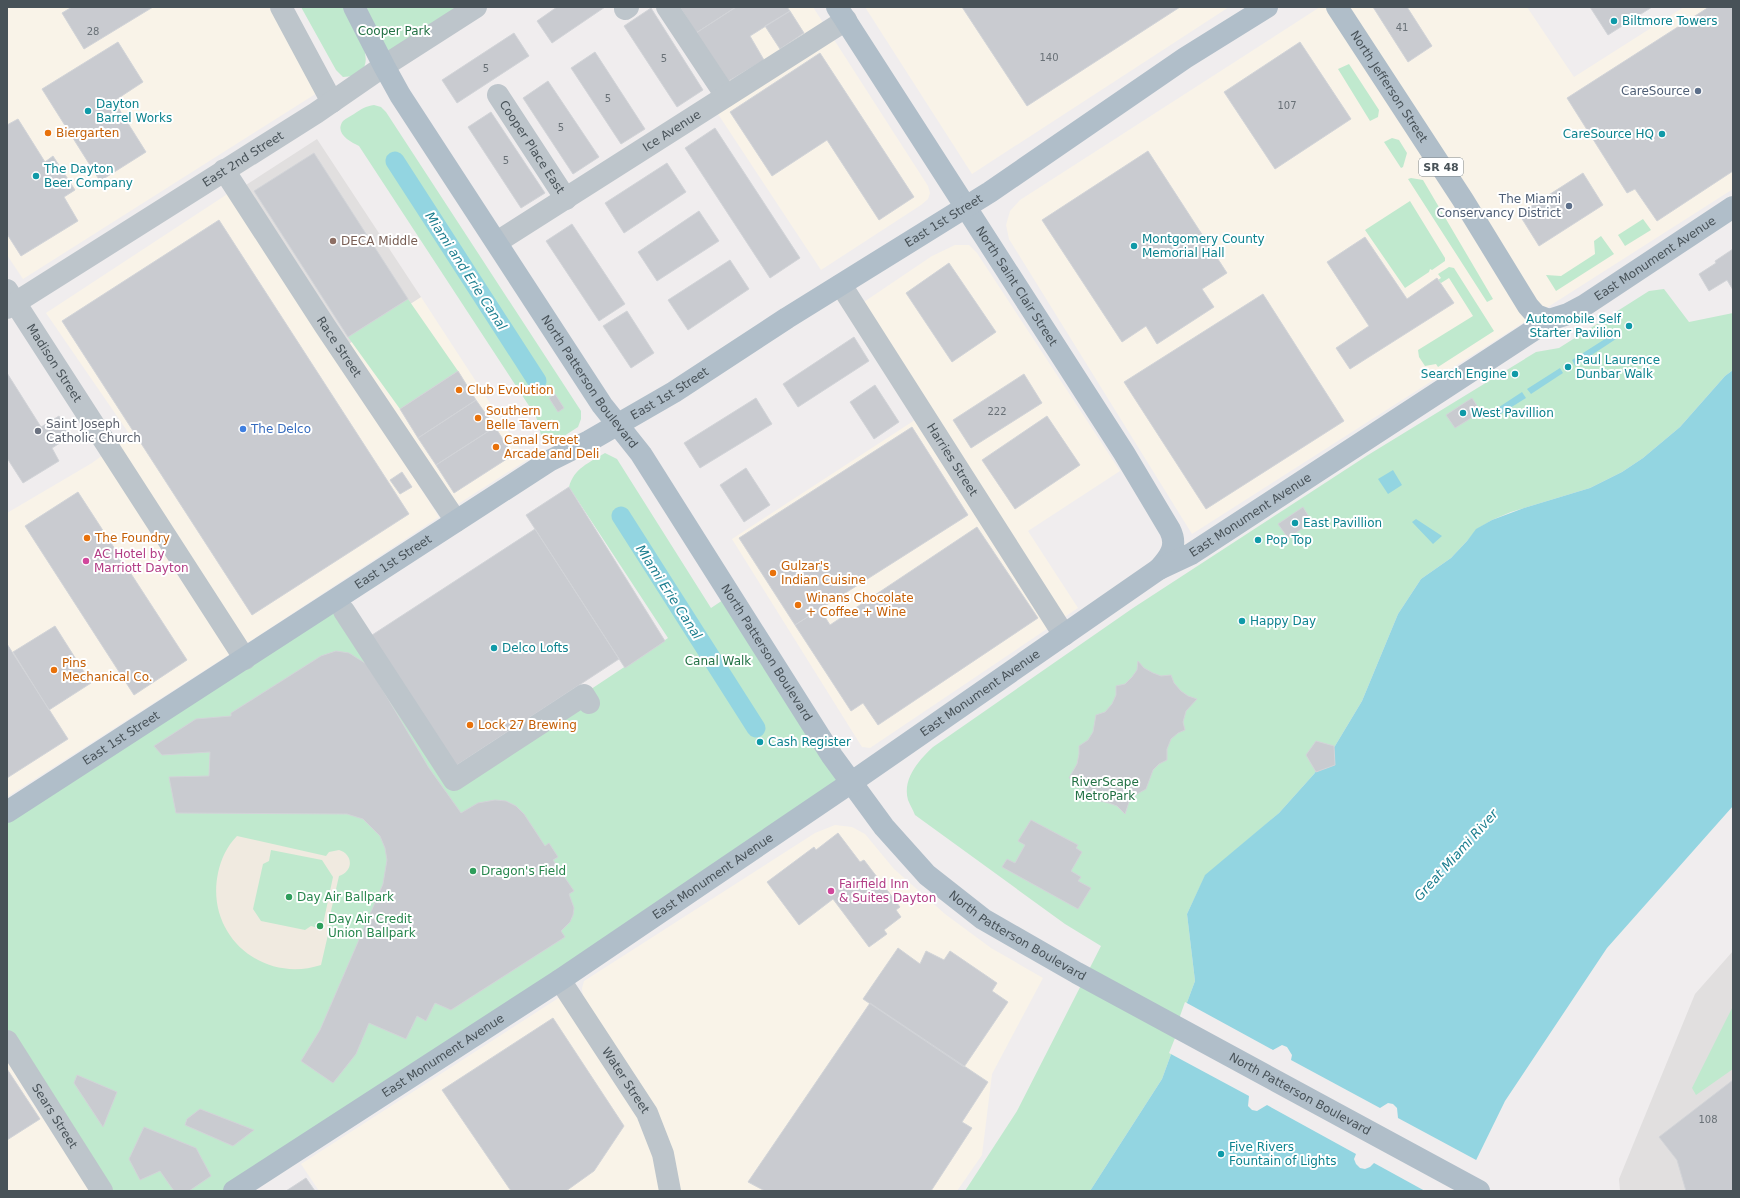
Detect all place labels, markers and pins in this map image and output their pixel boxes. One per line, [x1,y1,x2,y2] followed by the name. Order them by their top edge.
[1622,14,1718,28] place label: Biltmore Towers
[1609,16,1619,26] marker: Biltmore Towers
[1621,84,1690,98] place label: CareSource
[1693,86,1703,96] marker: CareSource
[96,97,172,125] place label: Dayton Barrel Works
[83,106,93,116] marker: Dayton Barrel Works
[56,126,119,140] place label: Biergarten
[1563,127,1654,141] place label: CareSource HQ
[43,128,53,138] marker: Biergarten
[1657,129,1667,139] marker: CareSource HQ
[43,162,133,190] place label: The Dayton Beer Company
[31,171,41,181] marker: The Dayton Beer Company
[1436,192,1561,220] place label: The Miami Conservancy District
[1564,201,1574,211] marker: The Miami Conservancy District
[1142,232,1265,260] place label: Montgomery County Memorial Hall
[341,234,418,248] place label: DECA Middle
[328,236,338,246] marker: DECA Middle
[1129,241,1139,251] marker: Montgomery County Memorial Hall
[1526,312,1622,340] place label: Automobile Self Starter Pavilion
[1624,321,1634,331] marker: Automobile Self Starter Pavilion
[1576,353,1660,381] place label: Paul Laurence Dunbar Walk
[1563,362,1573,372] marker: Paul Laurence Dunbar Walk
[1421,367,1507,381] place label: Search Engine
[1510,369,1520,379] marker: Search Engine
[467,383,554,397] place label: Club Evolution
[454,385,464,395] marker: Club Evolution
[486,404,559,432] place label: Southern Belle Tavern
[1471,406,1554,420] place label: West Pavillion
[1458,408,1468,418] marker: West Pavillion
[473,413,483,423] marker: Southern Belle Tavern
[46,417,141,445] place label: Saint Joseph Catholic Church
[250,422,311,436] place label: The Delco
[238,424,248,434] marker: The Delco
[33,426,43,436] marker: Saint Joseph Catholic Church
[504,433,599,461] place label: Canal Street Arcade and Deli
[491,442,501,452] marker: Canal Street Arcade and Deli
[1303,516,1382,530] place label: East Pavillion
[1290,518,1300,528] marker: East Pavillion
[94,531,170,545] place label: The Foundry
[82,533,92,543] marker: The Foundry
[1266,533,1312,547] place label: Pop Top
[1253,535,1263,545] marker: Pop Top
[94,547,189,575] place label: AC Hotel by Marriott Dayton
[81,556,91,566] marker: AC Hotel by Marriott Dayton
[781,559,866,587] place label: Gulzar's Indian Cuisine
[768,568,778,578] marker: Gulzar's Indian Cuisine
[806,591,914,619] place label: Winans Chocolate + Coffee + Wine
[793,600,803,610] marker: Winans Chocolate + Coffee + Wine
[1250,614,1316,628] place label: Happy Day
[1237,616,1247,626] marker: Happy Day
[502,641,569,655] place label: Delco Lofts
[489,643,499,653] marker: Delco Lofts
[62,656,153,684] place label: Pins Mechanical Co.
[49,665,59,675] marker: Pins Mechanical Co.
[478,718,577,732] place label: Lock 27 Brewing
[465,720,475,730] marker: Lock 27 Brewing
[768,735,851,749] place label: Cash Register
[755,737,765,747] marker: Cash Register
[481,864,566,878] place label: Dragon's Field
[468,866,478,876] marker: Dragon's Field
[839,877,936,905] place label: Fairfield Inn & Suites Dayton
[826,886,836,896] marker: Fairfield Inn & Suites Dayton
[297,890,394,904] place label: Day Air Ballpark
[284,892,294,902] marker: Day Air Ballpark
[328,912,416,940] place label: Day Air Credit Union Ballpark
[315,921,325,931] marker: Day Air Credit Union Ballpark
[1229,1140,1336,1168] place label: Five Rivers Fountain of Lights
[1216,1149,1226,1159] marker: Five Rivers Fountain of Lights

